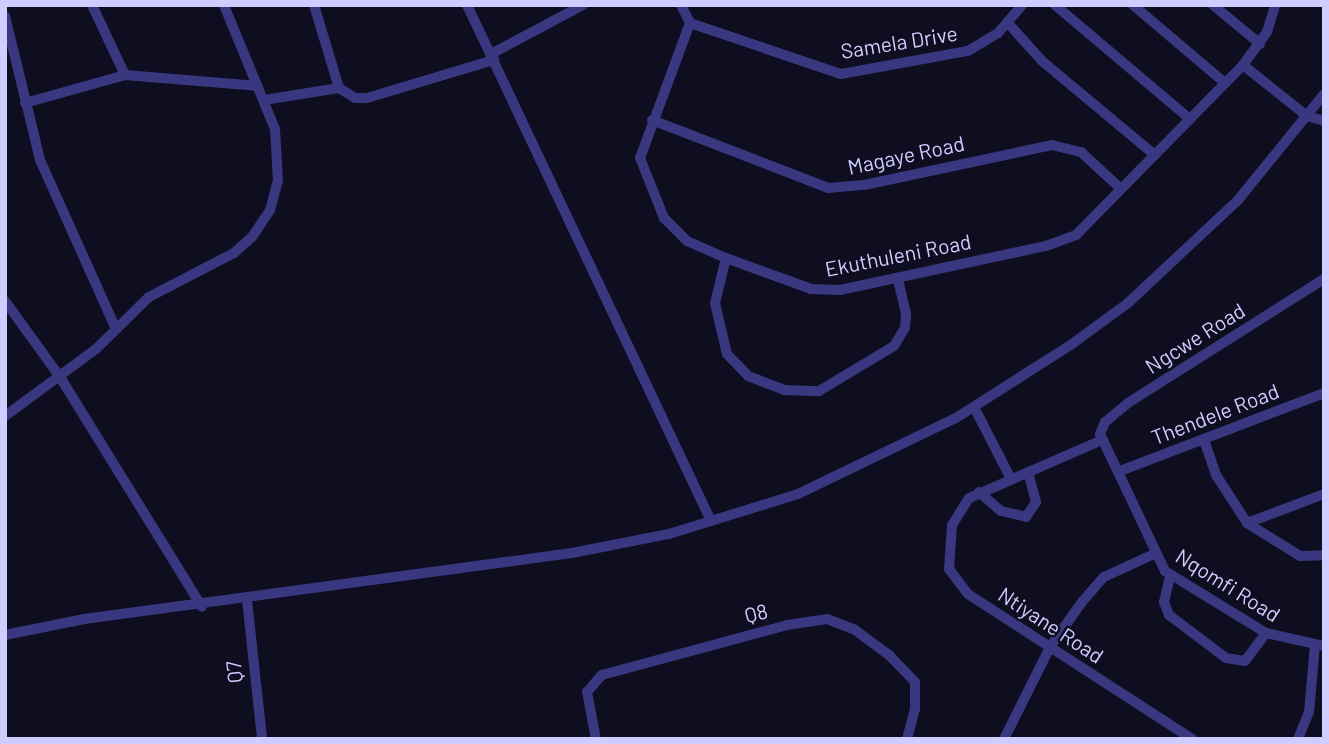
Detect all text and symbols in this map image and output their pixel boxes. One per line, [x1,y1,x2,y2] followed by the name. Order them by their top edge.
[839,20,959,64] street label: Samela Drive
[845,130,967,180] street label: Magaye Road
[823,229,973,281] street label: Ekuthuleni Road
[1140,297,1250,379] street label: Ngcwe Road
[1148,378,1282,450] street label: Thendele Road
[1171,543,1285,627] street label: Nqomfi Road
[994,582,1108,668] street label: Ntiyane Road
[742,598,770,628] street label: Q8
[220,660,248,684] street label: Q7

